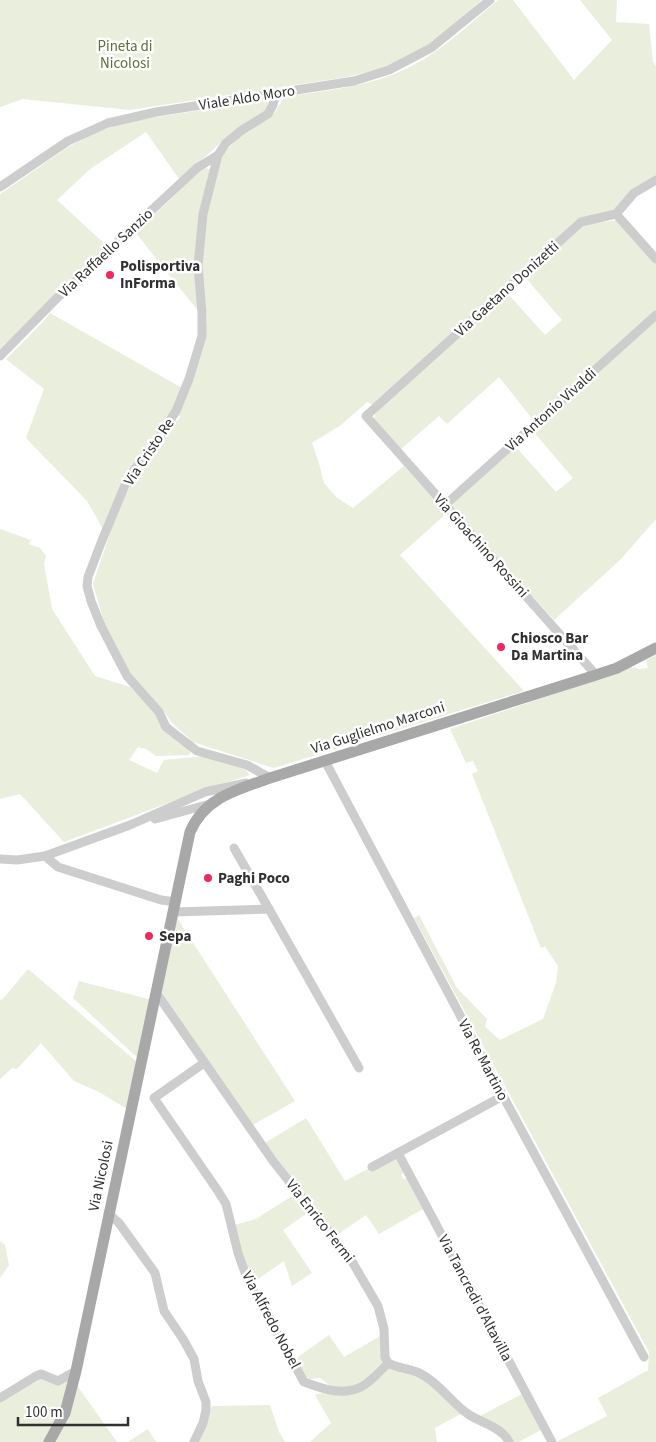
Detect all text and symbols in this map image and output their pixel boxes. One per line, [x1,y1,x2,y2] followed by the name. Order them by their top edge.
[97,36,153,74] park label: Pineta di Nicolosi
[198,80,296,116] street label: Viale Aldo Moro
[54,204,158,302] street label: Via Raffaello Sanzio
[450,236,564,342] street label: Via Gaetano Donizetti
[120,256,200,294] place label: Polisportiva InForma
[104,269,116,281] marker: Polisportiva InForma
[501,363,601,457] street label: Via Antonio Vivaldi
[119,414,179,490] street label: Via Cristo Re
[429,490,533,602] street label: Via Gioachino Rossini
[511,628,588,666] place label: Chiosco Bar Da Martina
[495,641,507,653] marker: Chiosco Bar Da Martina
[308,696,448,760] street label: Via Guglielmo Marconi
[218,868,290,889] place label: Paghi Poco
[202,872,214,884] marker: Paghi Poco
[159,926,192,947] place label: Sepa
[143,930,155,942] marker: Sepa
[453,1016,513,1104] street label: Via Re Martino
[83,1139,119,1213] street label: Via Nicolosi
[281,1175,359,1267] street label: Via Enrico Fermi
[433,1231,517,1365] street label: Via Tancredi d'Altavilla
[236,1268,306,1373] street label: Via Alfredo Nobel
[18,1394,128,1426] scale bar
[25,1402,63,1423] text: 100 m

